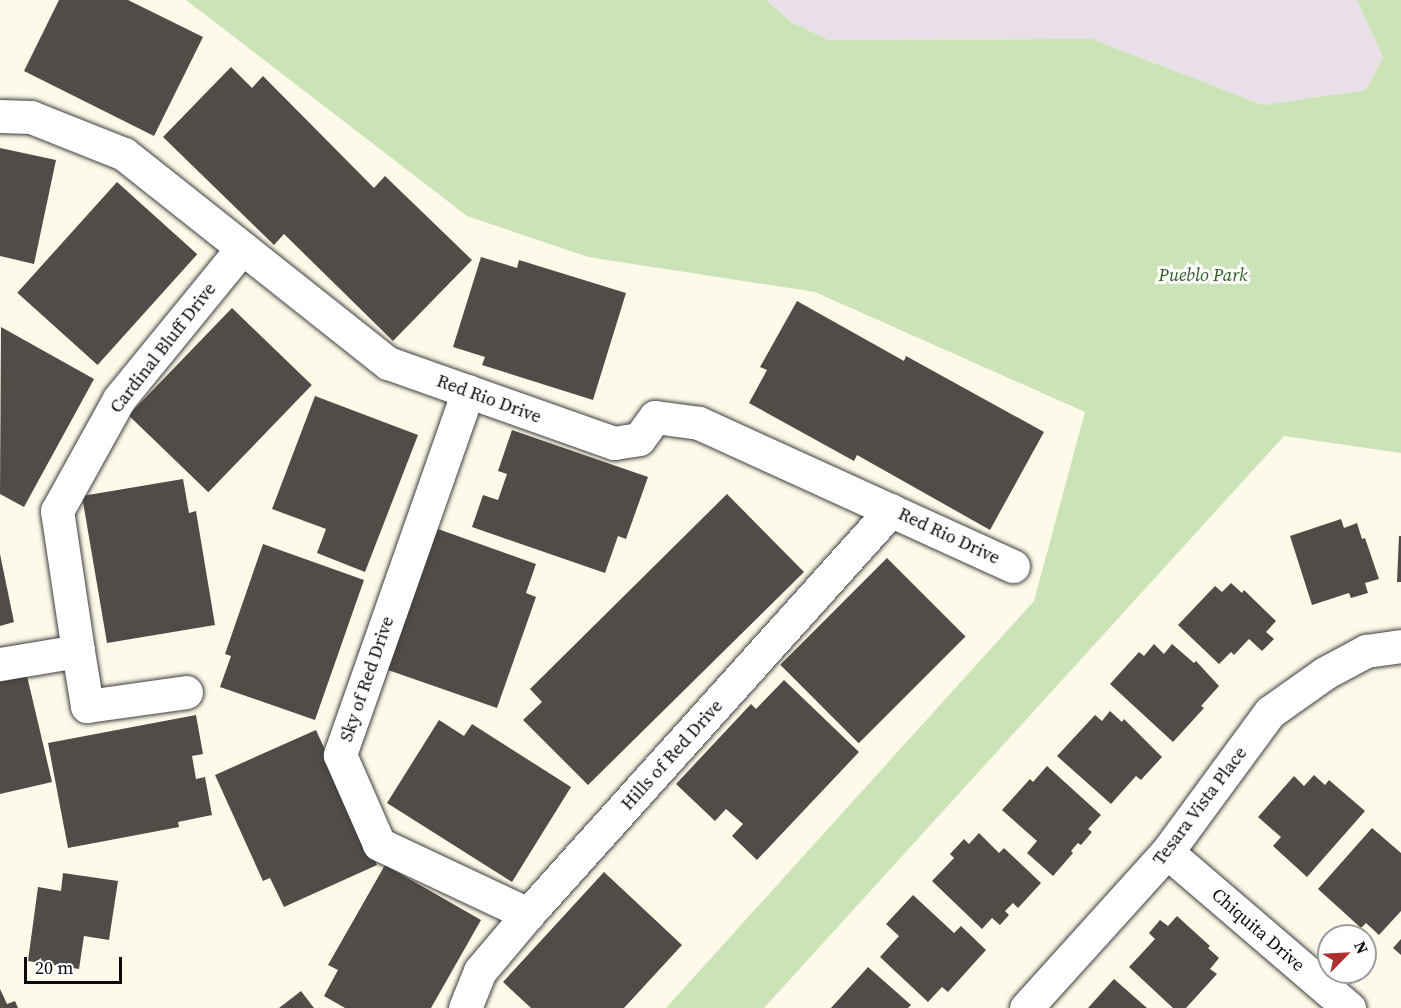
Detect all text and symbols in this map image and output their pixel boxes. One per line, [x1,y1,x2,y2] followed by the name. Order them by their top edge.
[1159,264,1247,286] park label: Pueblo Park
[105,279,221,417] street label: Cardinal Bluff Drive
[434,370,544,428] street label: Red Rio Drive
[895,503,1003,569] street label: Red Rio Drive
[335,613,399,745] street label: Sky of Red Drive
[617,695,727,815] street label: Hills of Red Drive
[1148,742,1252,870] street label: Tesara Vista Place
[1207,884,1309,976] street label: Chiquita Drive
[1317,924,1377,984] north arrow
[1349,938,1374,957] text: N
[27,945,124,983] scale bar
[35,955,73,980] text: 20 m

